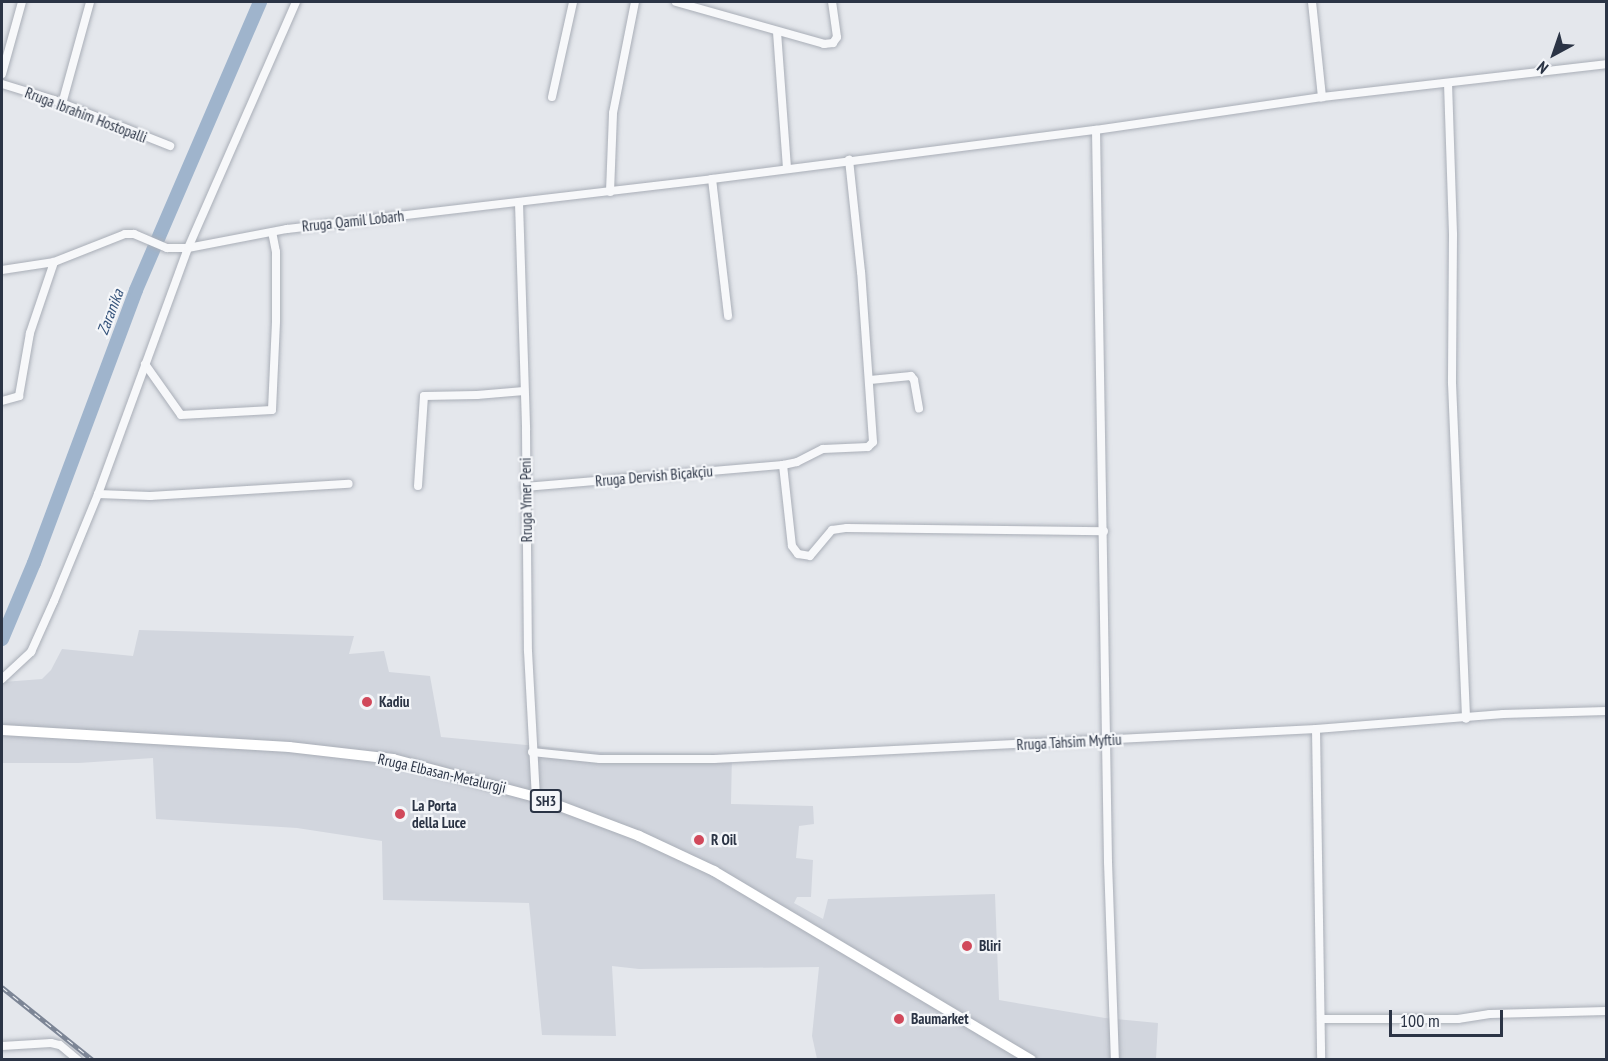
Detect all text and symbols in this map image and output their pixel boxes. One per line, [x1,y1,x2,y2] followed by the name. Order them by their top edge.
[1524,24,1584,84] north arrow
[1533,57,1552,78] text: N
[22,83,150,147] street label: Rruga Ibrahim Hostopalli
[301,207,405,235] street label: Rruga Qamil Lobarh
[93,287,127,337] water label: Zaranika
[516,457,536,543] street label: Rruga Ymer Peni
[594,462,714,490] street label: Rruga Dervish Biçakçiu
[379,693,410,711] place label: Kadiu
[360,695,374,709] marker: Kadiu
[1016,730,1122,754] street label: Rruga Tahsim Myftiu
[376,750,508,796] street label: Rruga Elbasan-Metalurgji
[530,790,562,812] road number: SH3
[412,796,466,831] place label: La Porta della Luce
[393,807,407,821] marker: La Porta della Luce
[711,831,737,849] place label: R Oil
[692,833,706,847] marker: R Oil
[979,937,1001,955] place label: Bliri
[960,939,974,953] marker: Bliri
[1392,998,1506,1036] scale bar
[1400,1009,1440,1032] text: 100 m
[911,1010,969,1028] place label: Baumarket
[892,1012,906,1026] marker: Baumarket

